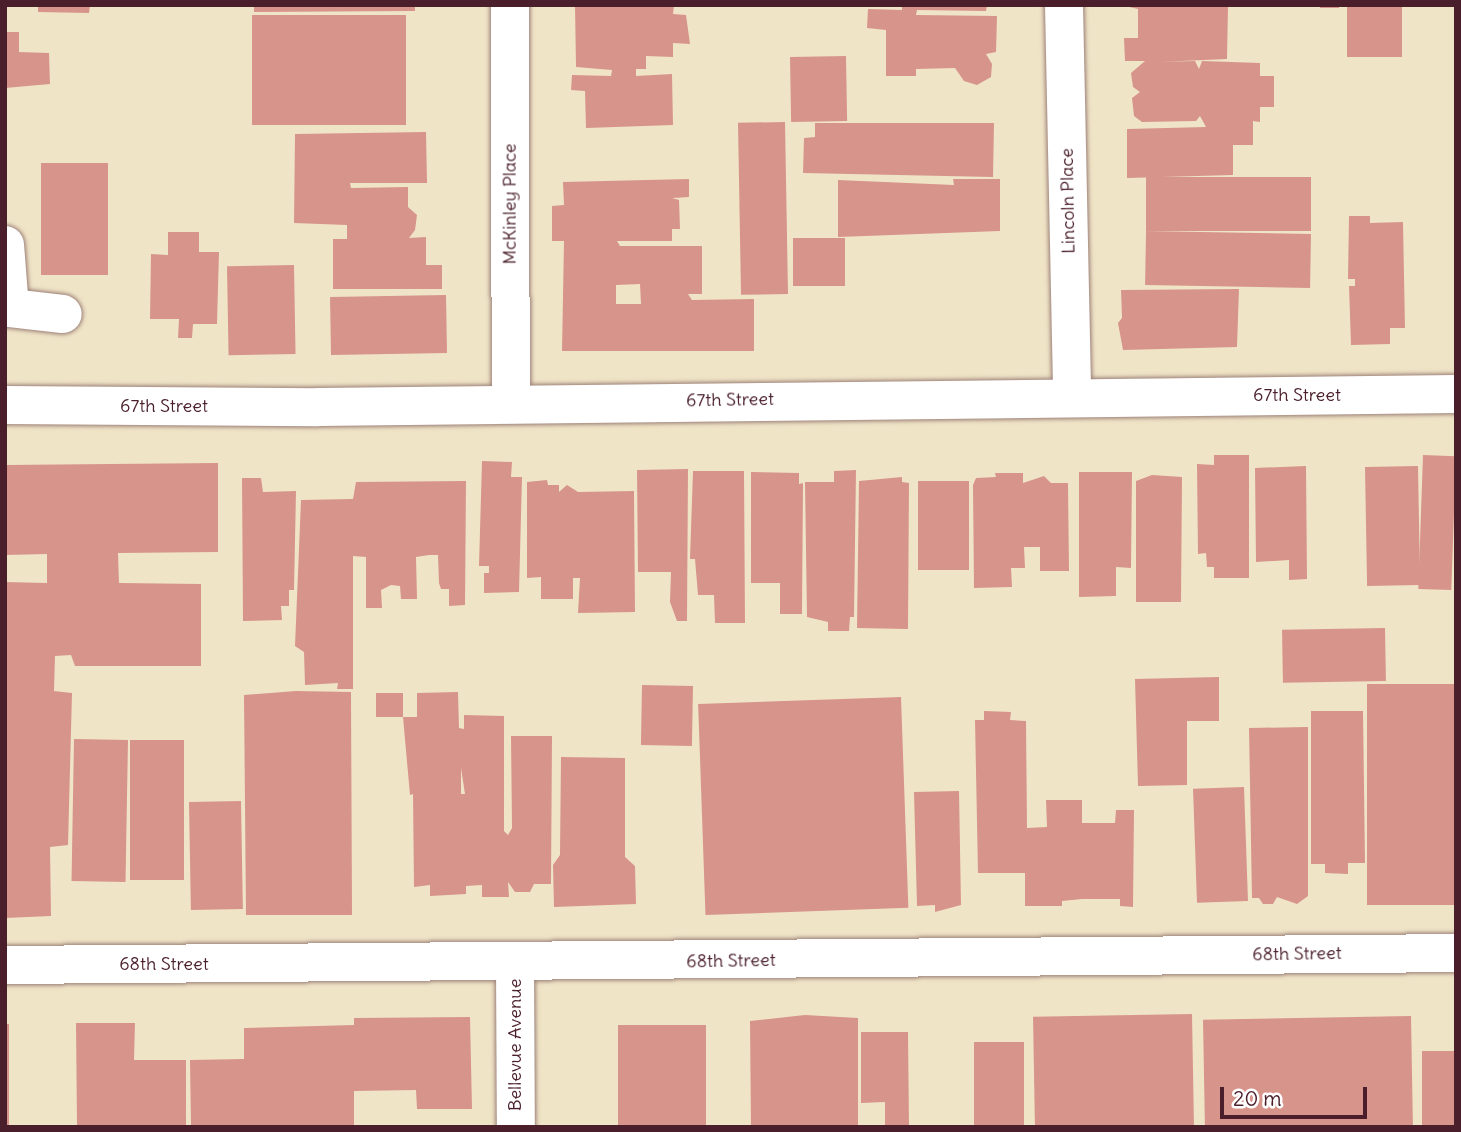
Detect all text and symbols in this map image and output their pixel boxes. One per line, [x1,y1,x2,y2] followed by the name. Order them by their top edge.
[499,143,521,265] street label: McKinley Place
[1056,148,1080,254] street label: Lincoln Place
[1253,384,1341,406] street label: 67th Street
[686,388,774,412] street label: 67th Street
[120,395,208,417] street label: 67th Street
[1252,942,1342,966] street label: 68th Street
[686,949,776,973] street label: 68th Street
[119,953,209,975] street label: 68th Street
[504,979,526,1111] street label: Bellevue Avenue
[1223,1072,1370,1116] scale bar
[1233,1085,1282,1112] text: 20 m

